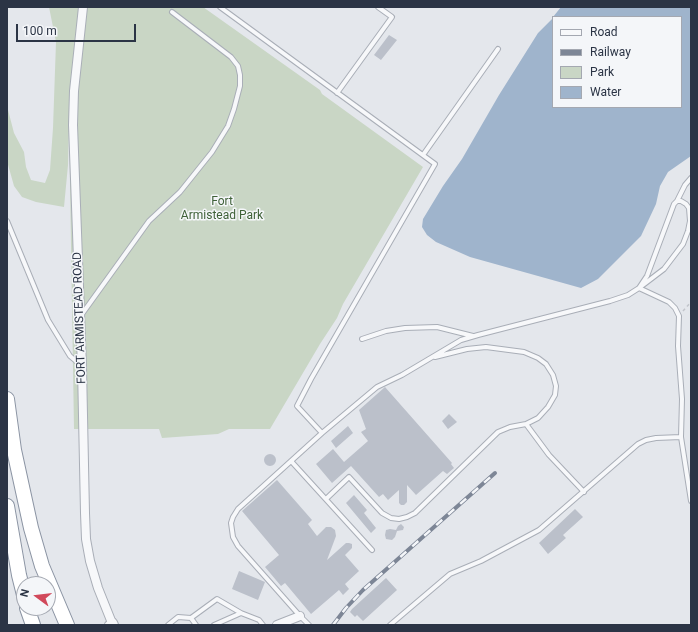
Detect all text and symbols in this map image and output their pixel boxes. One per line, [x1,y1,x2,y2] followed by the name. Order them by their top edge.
[18,16,138,42] scale bar
[552,16,682,108] legend
[23,24,57,38] text: 100 m
[590,25,618,39] text: Road
[590,45,631,59] text: Railway
[590,65,614,79] text: Park
[590,85,621,99] text: Water
[181,195,263,223] park label: Fort Armistead Park
[71,252,89,384] street label: FORT ARMISTEAD ROAD
[16,576,56,616] north arrow
[18,588,32,598] text: N

